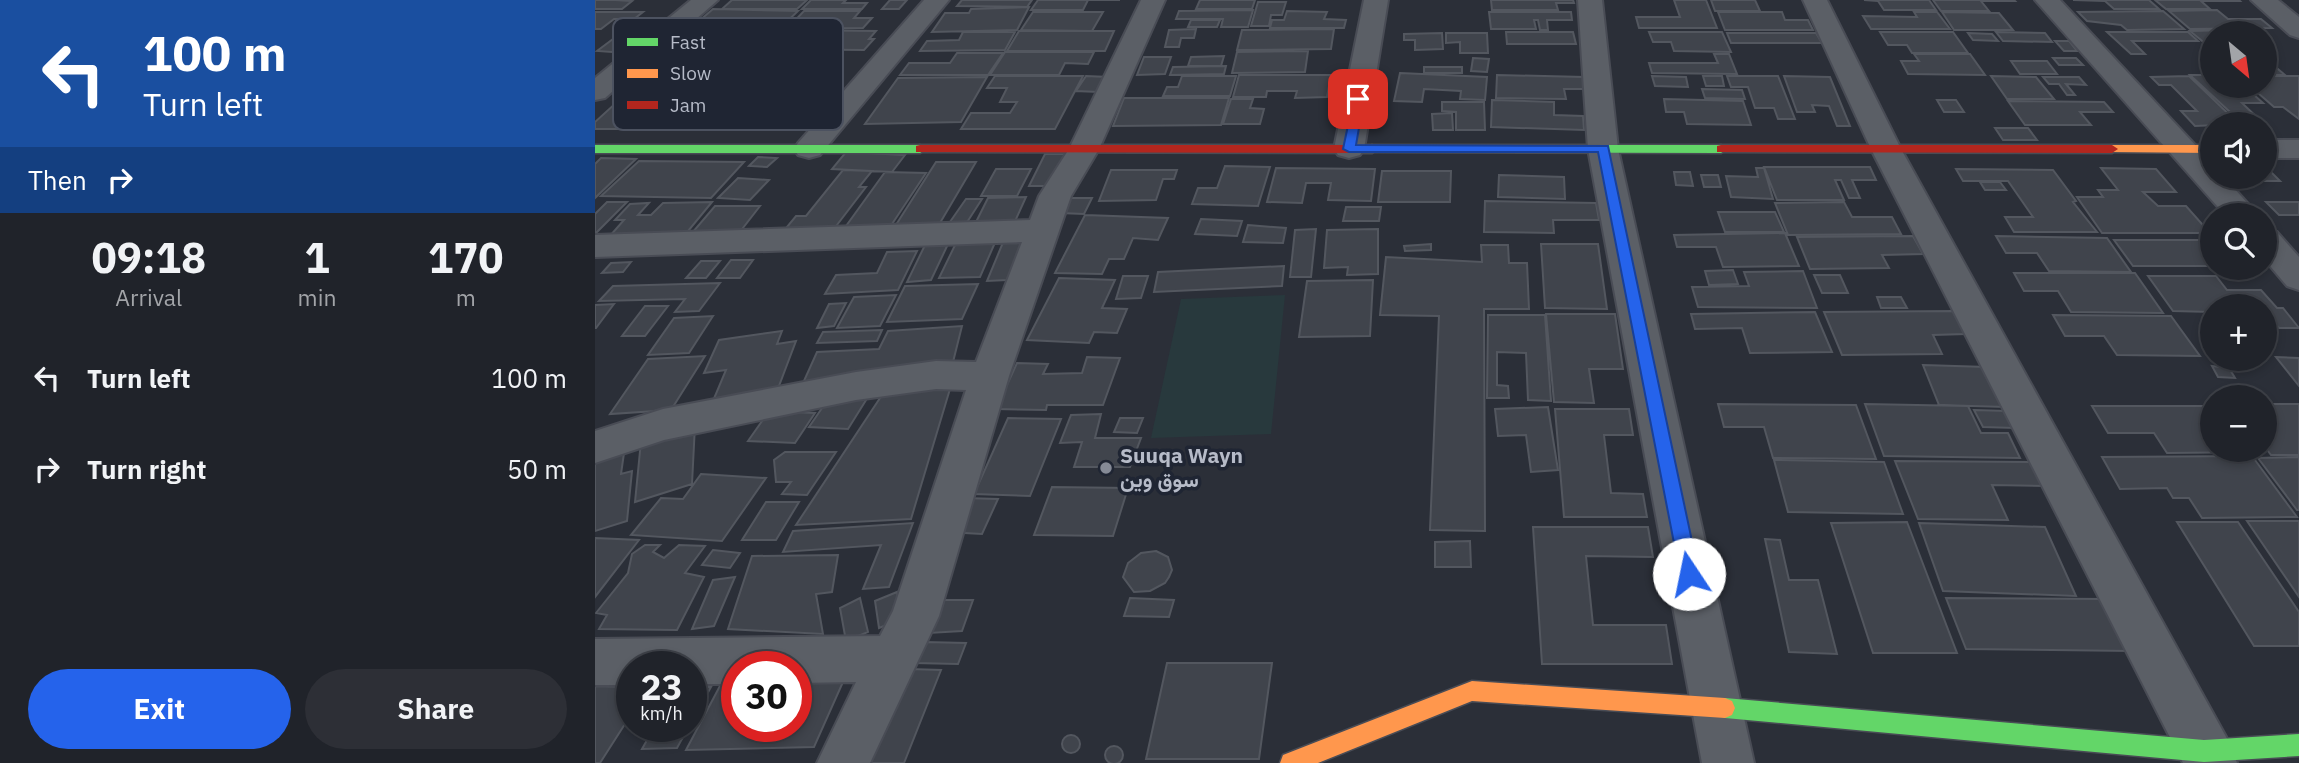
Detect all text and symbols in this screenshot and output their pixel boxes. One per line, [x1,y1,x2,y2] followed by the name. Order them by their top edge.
[613,18,843,130] legend
[143,21,287,84] text: 100 m
[2200,21,2277,98] north arrow
[2200,21,2277,462] map controls
[28,28,119,119] icon: left
[670,30,706,54] text: Fast
[670,61,711,85] text: Slow
[1328,69,1388,129] pin
[1339,80,1377,118] icon: arrive
[143,83,263,125] text: Turn left
[670,93,706,117] text: Jam
[2200,112,2277,189] button: sound
[101,161,139,199] icon: right
[28,163,87,197] text: Then
[2200,203,2277,280] button: search
[91,230,206,285] text: 09:18
[304,230,330,285] text: 1
[428,230,504,285] text: 170
[115,282,182,312] text: Arrival
[298,282,336,312] text: min
[456,282,476,312] text: m
[2200,294,2277,371] button: +
[28,359,66,397] icon: left
[87,361,190,395] text: Turn left
[491,361,567,395] text: 100 m
[2200,385,2277,462] button: −
[1120,441,1243,493] place label: Suuqa Wayn سوق وين
[28,450,66,488] icon: right
[87,452,206,486] text: Turn right
[507,452,567,486] text: 50 m
[1098,460,1114,476] marker: Suuqa Wayn سوق وين
[1652,537,1726,611] position arrow
[721,651,812,742] speed limit sign: 30
[640,664,683,710] text: 23
[28,669,291,749] button: Exit
[305,669,567,749] button: Share
[640,702,683,725] text: km/h

